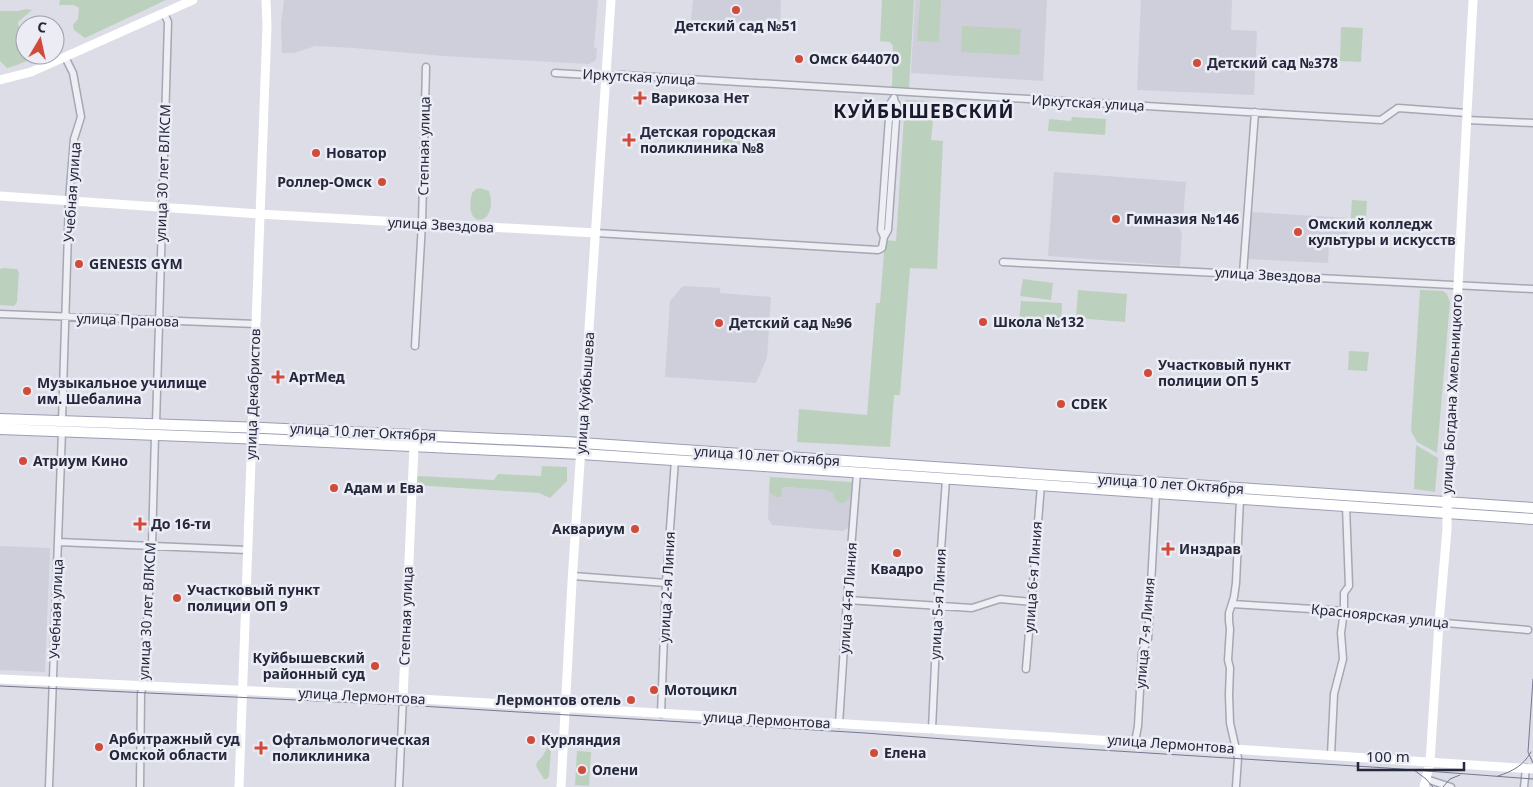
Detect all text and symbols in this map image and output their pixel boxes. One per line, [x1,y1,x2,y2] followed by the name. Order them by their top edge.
[730,4,742,16] marker: Детский сад №51
[15,15,65,65] north arrow
[675,16,797,35] place label: Детский сад №51
[36,17,48,37] text: С
[809,49,899,68] place label: Омск 644070
[793,53,805,65] marker: Омск 644070
[1207,53,1338,72] place label: Детский сад №378
[1191,57,1203,69] marker: Детский сад №378
[582,64,696,89] street label: Иркутская улица
[651,88,749,107] place label: Варикоза Нет
[1031,90,1145,115] street label: Иркутская улица
[633,91,647,105] marker: Варикоза Нет
[413,96,434,196] street label: Степная улица
[833,98,1015,124] district label: КУЙБЫШЕВСКИЙ
[151,104,174,242] street label: улица 30 лет ВЛКСМ
[640,122,776,157] place label: Детская городская поликлиника №8
[622,133,636,147] marker: Детская городская поликлиника №8
[59,141,84,243] street label: Учебная улица
[326,143,387,162] place label: Новатор
[310,147,322,159] marker: Новатор
[277,172,372,191] place label: Роллер-Омск
[376,176,388,188] marker: Роллер-Омск
[1126,209,1239,228] place label: Гимназия №146
[387,212,495,237] street label: улица Звездова
[1110,213,1122,225] marker: Гимназия №146
[1308,214,1456,249] place label: Омский колледж культуры и искусств
[1292,226,1304,238] marker: Омский колледж культуры и искусств
[89,254,183,273] place label: GENESIS GYM
[73,258,85,270] marker: GENESIS GYM
[1214,262,1322,287] street label: улица Звездова
[1437,293,1466,494] street label: улица Богдана Хмельницкого
[76,308,180,331] street label: улица Пранова
[993,312,1084,331] place label: Школа №132
[729,313,852,332] place label: Детский сад №96
[977,316,989,328] marker: Школа №132
[713,317,725,329] marker: Детский сад №96
[241,328,264,460] street label: улица Декабристов
[571,331,598,455] street label: улица Куйбышева
[1158,355,1291,390] place label: Участковый пункт полиции ОП 5
[289,367,345,386] place label: АртМед
[1142,367,1154,379] marker: Участковый пункт полиции ОП 5
[271,370,285,384] marker: АртМед
[37,373,207,408] place label: Музыкальное училище им. Шебалина
[21,385,33,397] marker: Музыкальное училище им. Шебалина
[1071,394,1108,413] place label: CDEK
[1055,398,1067,410] marker: CDEK
[289,418,437,445] street label: улица 10 лет Октября
[693,441,841,470] street label: улица 10 лет Октября
[33,451,128,470] place label: Атриум Кино
[17,455,29,467] marker: Атриум Кино
[1097,469,1245,498] street label: улица 10 лет Октября
[344,478,424,497] place label: Адам и Ева
[328,482,340,494] marker: Адам и Ева
[151,514,211,533] place label: До 16-ти
[133,517,147,531] marker: До 16-ти
[552,519,625,538] place label: Аквариум
[1019,521,1046,633] street label: улица 6-я Линия
[629,523,641,535] marker: Аквариум
[654,531,679,643] street label: улица 2-я Линия
[1179,539,1241,558] place label: Инздрав
[133,542,160,680] street label: улица 30 лет ВЛКСМ
[834,542,861,654] street label: улица 4-я Линия
[1161,542,1175,556] marker: Инздрав
[891,547,903,559] marker: Квадро
[925,548,950,660] street label: улица 5-я Линия
[44,558,67,660] street label: Учебная улица
[871,559,924,578] place label: Квадро
[394,566,417,666] street label: Степная улица
[1130,577,1159,689] street label: улица 7-я Линия
[187,580,320,615] place label: Участковый пункт полиции ОП 9
[171,592,183,604] marker: Участковый пункт полиции ОП 9
[1310,599,1450,632] street label: Красноярская улица
[253,648,365,683] place label: Куйбышевский районный суд
[369,660,381,672] marker: Куйбышевский районный суд
[664,680,737,699] place label: Мотоцикл
[298,683,426,708] street label: улица Лермонтова
[648,684,660,696] marker: Мотоцикл
[496,690,621,709] place label: Лермонтов отель
[625,694,637,706] marker: Лермонтов отель
[703,707,831,732] street label: улица Лермонтова
[109,729,240,764] place label: Арбитражный суд Омской области
[272,730,430,765] place label: Офтальмологическая поликлиника
[541,730,621,749] place label: Курляндия
[1107,730,1235,757] street label: улица Лермонтова
[525,734,537,746] marker: Курляндия
[1358,740,1464,772] scale bar
[93,741,105,753] marker: Арбитражный суд Омской области
[254,741,268,755] marker: Офтальмологическая поликлиника
[884,743,926,762] place label: Елена
[1366,746,1410,766] text: 100 m
[868,747,880,759] marker: Елена
[592,760,638,779] place label: Олени
[576,764,588,776] marker: Олени

